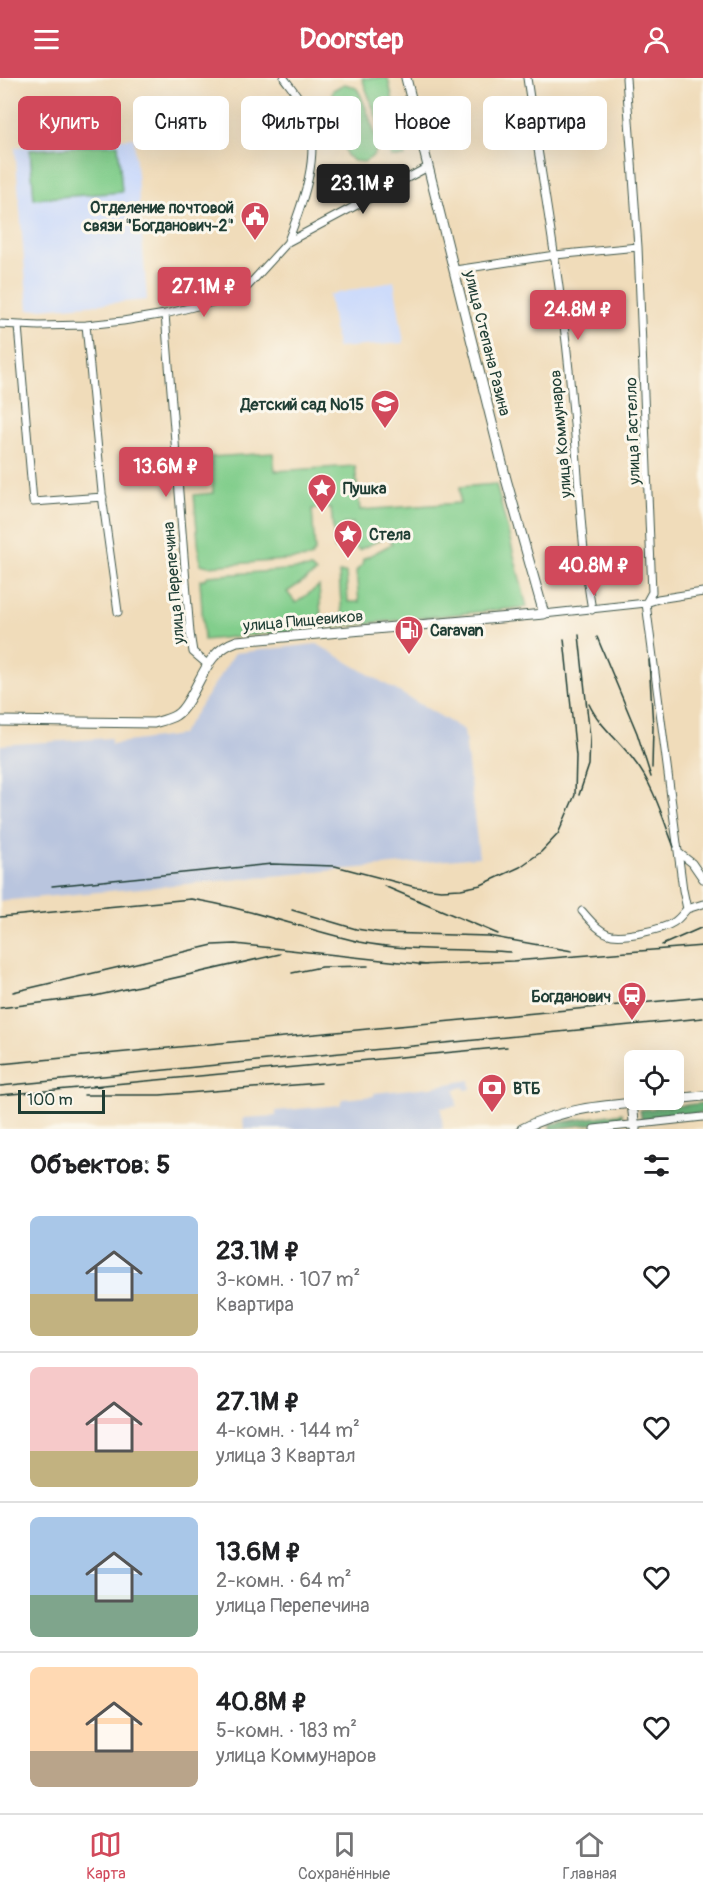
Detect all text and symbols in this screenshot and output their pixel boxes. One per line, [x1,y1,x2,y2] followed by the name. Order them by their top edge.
[30,23,63,56] icon: menu
[299,23,404,56] text: Doorstep
[640,23,673,56] icon: person
[18,96,121,150] chip: Купить
[133,96,229,150] chip: Снять
[241,96,361,150] chip: Фильтры
[373,96,471,150] chip: Новое
[483,96,607,150] chip: Квартира
[308,164,418,215] pin: 23.1M ₽
[331,171,395,196] text: 23.1M ₽
[83,198,234,236] place label: Отделение почтовой связи "Богданович-2"
[239,200,271,242] public building icon: Отделение почтовой связи "Богданович-2"
[149,267,259,318] pin: 27.1M ₽
[459,267,515,418] street label: улица Степана Разина
[172,274,236,299] text: 27.1M ₽
[523,290,633,341] pin: 24.8M ₽
[544,297,612,322] text: 24.8M ₽
[545,369,577,500] street label: улица Коммунаров
[621,376,645,486] street label: улица Гастелло
[369,388,401,430] school or university icon: Детский сад №15
[240,395,364,415] place label: Детский сад №15
[111,447,221,498] pin: 13.6M ₽
[133,454,199,479] text: 13.6M ₽
[306,472,338,514] place icon: Пушка
[343,479,387,499] place label: Пушка
[332,518,364,560] place icon: Стела
[159,521,189,646] street label: улица Перепечина
[369,525,411,545] place label: Стела
[539,546,649,597] pin: 40.8M ₽
[559,553,629,578] text: 40.8M ₽
[241,606,364,636] street label: улица Пищевиков
[393,614,425,656] fuel station icon: Caravan
[430,621,484,641] place label: Caravan
[616,980,648,1022] station icon: Богданович
[531,987,611,1007] place label: Богданович
[624,1050,684,1110] map controls
[624,1050,684,1110] button: locate
[476,1072,508,1114] bank icon: ВТБ
[513,1079,541,1099] place label: ВТБ
[18,1087,105,1114] scale bar
[27,1090,73,1110] text: 100 m
[30,1149,170,1181] text: Объектов: 5
[640,1149,673,1182] icon: filters
[216,1235,300,1267] text: 23.1M ₽
[78,1240,150,1312] icon: home
[640,1260,673,1293] icon: heart
[216,1267,360,1292] text: 3-комн. · 107 m²
[216,1292,294,1317] text: Квартира
[216,1386,300,1418] text: 27.1M ₽
[78,1391,150,1463] icon: home
[640,1411,673,1444] icon: heart
[216,1418,360,1443] text: 4-комн. · 144 m²
[216,1443,356,1468] text: улица 3 Квартал
[216,1536,301,1568] text: 13.6M ₽
[78,1541,150,1613] icon: home
[640,1561,673,1594] icon: heart
[216,1568,352,1593] text: 2-комн. · 64 m²
[216,1593,370,1618] text: улица Перепечина
[216,1686,308,1718] text: 40.8M ₽
[78,1691,150,1763] icon: home
[640,1711,673,1744] icon: heart
[216,1718,357,1743] text: 5-комн. · 183 m²
[216,1743,377,1768] text: улица Коммунаров
[86,1828,126,1884] tab: Карта
[298,1828,390,1884] tab: Сохранённые
[563,1828,617,1884] tab: Главная

